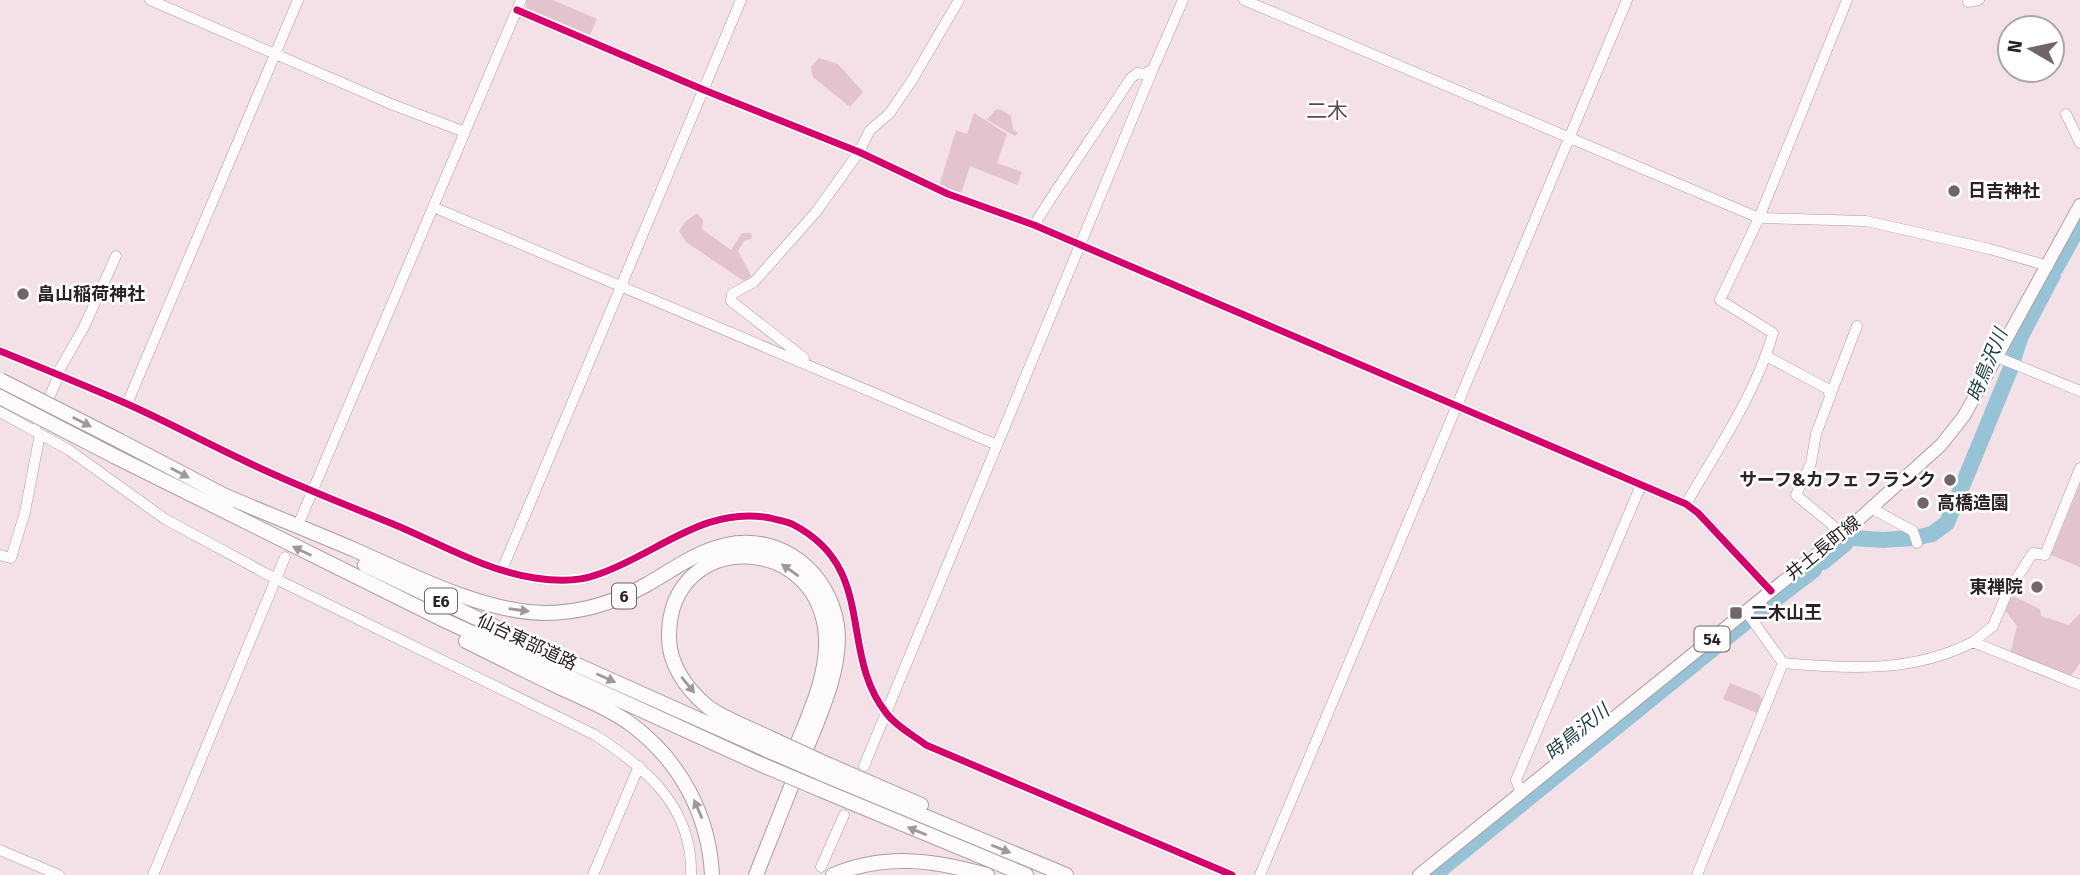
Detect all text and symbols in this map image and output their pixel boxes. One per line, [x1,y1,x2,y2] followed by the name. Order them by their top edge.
[1996,14,2066,84] north arrow
[2002,38,2027,54] text: N
[1306,98,1348,124] district label: 二木
[1968,180,2040,202] place label: 日吉神社
[1946,183,1962,199] marker: 日吉神社
[37,283,145,305] place label: 畠山稲荷神社
[15,286,31,302] marker: 畠山稲荷神社
[1962,324,2013,405] water label: 時鳥沢川
[72,416,92,427] one-way arrow
[171,466,191,478] one-way arrow
[1739,469,1936,491] place label: サーフ&カフェ フランク
[1942,472,1958,488] marker: サーフ&カフェ フランク
[1937,492,2009,514] place label: 高橋造園
[1915,495,1931,511] marker: 高橋造園
[1781,511,1865,585] street label: 井土長町線
[292,546,312,557] one-way arrow
[781,563,799,577] one-way arrow
[1969,576,2023,598] place label: 東禅院
[2029,579,2045,595] marker: 東禅院
[612,583,636,608] road number: 6
[425,588,457,614] road number: E6
[1750,602,1822,624] place label: 二木山王
[508,605,530,616] one-way arrow
[1728,605,1744,621] marker: 二木山王
[473,609,581,675] street label: 仙台東部道路
[1694,626,1730,652] road number: 54
[596,672,616,684] one-way arrow
[680,676,695,694] one-way arrow
[1540,698,1615,765] water label: 時鳥沢川
[692,798,703,819] one-way arrow
[907,825,928,836] one-way arrow
[991,843,1012,854] one-way arrow

